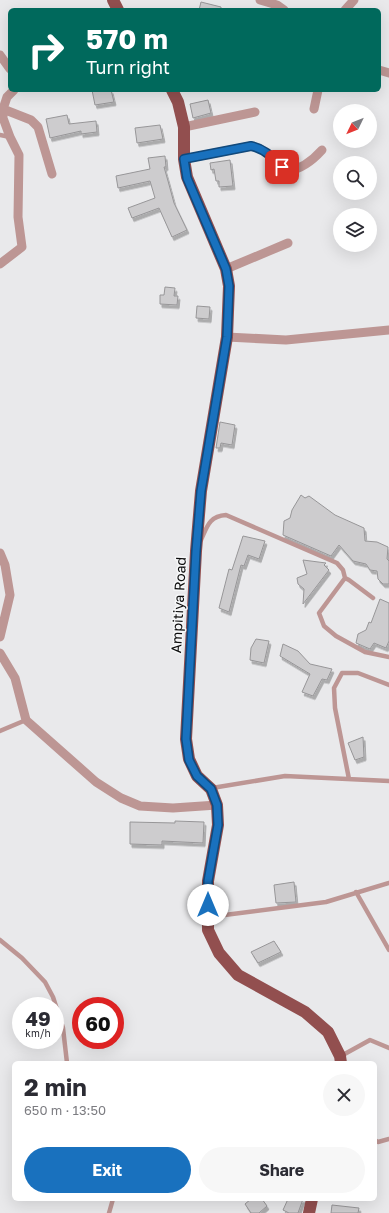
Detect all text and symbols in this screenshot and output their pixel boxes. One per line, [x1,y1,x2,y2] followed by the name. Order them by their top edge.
[86,22,168,55] text: 570 m
[20,24,72,76] icon: right
[86,56,170,78] text: Turn right
[333,104,377,148] north arrow
[333,104,377,252] map controls
[265,150,299,184] pin
[271,156,293,178] icon: arrive
[333,156,377,200] button: search
[333,208,377,252] button: layers
[167,556,189,654] street label: Ampitiya Road
[187,884,229,926] position arrow
[72,997,124,1049] speed limit sign: 60
[25,1006,51,1030] text: 49
[25,1027,51,1039] text: km/h
[24,1072,87,1101] text: 2 min
[323,1074,365,1116] button: close
[24,1102,106,1118] text: 650 m · 13:50
[24,1147,191,1193] button: Exit
[199,1147,365,1193] button: Share

